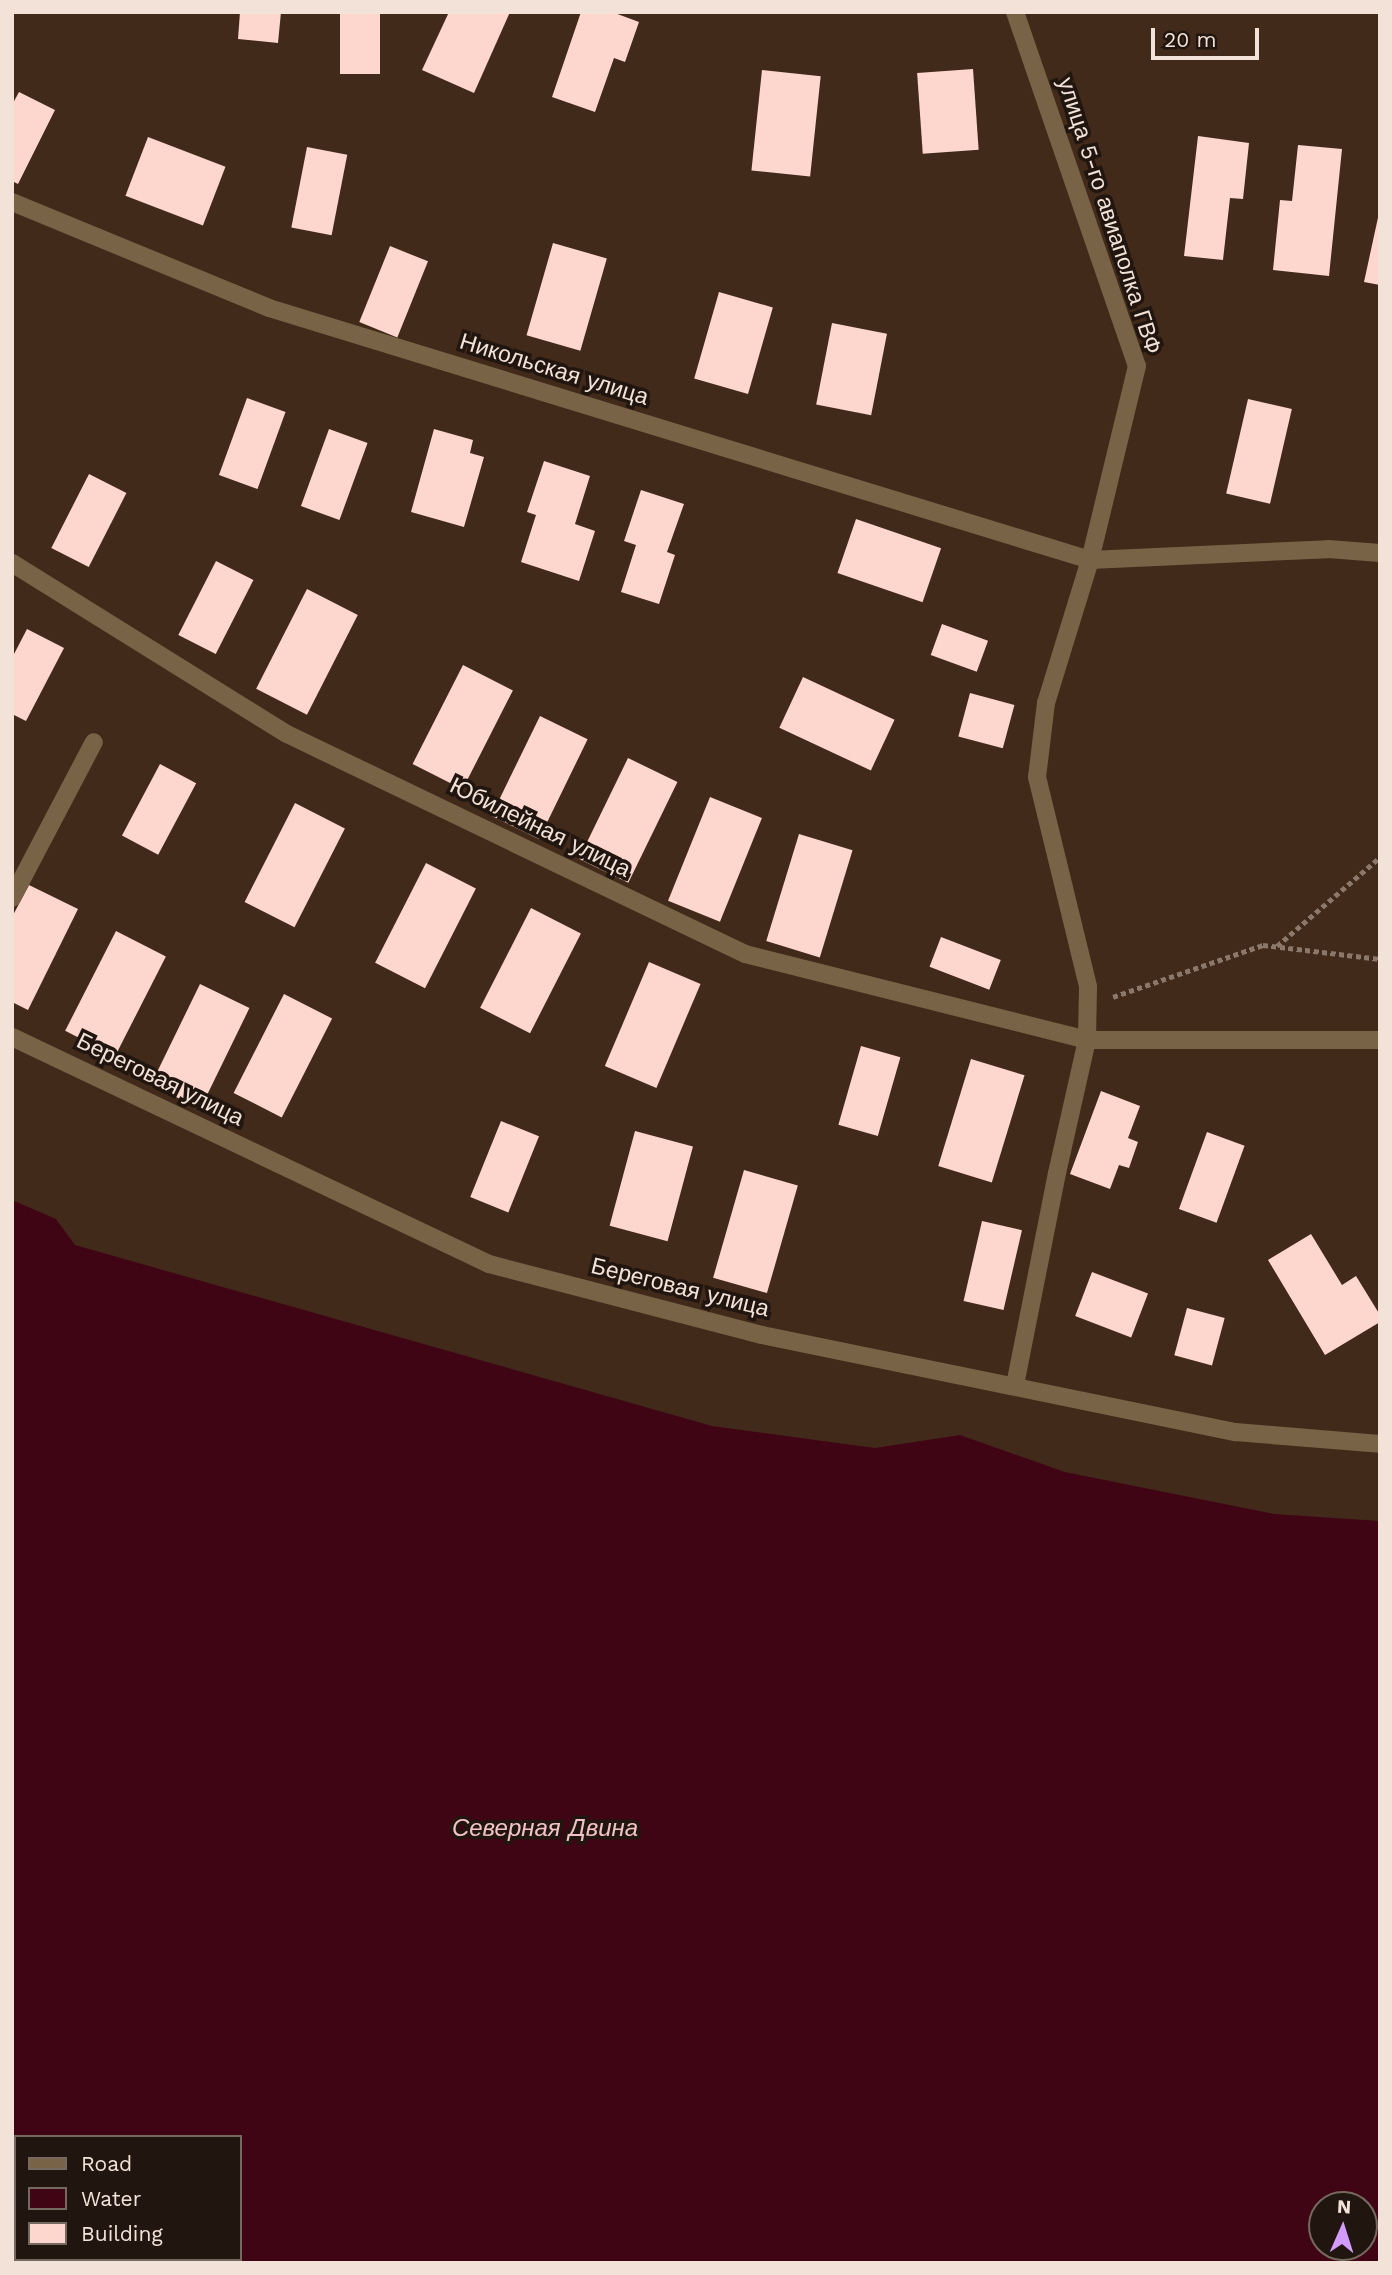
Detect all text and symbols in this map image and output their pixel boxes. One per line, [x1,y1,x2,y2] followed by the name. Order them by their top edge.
[1154,14,1262,58] scale bar
[1164,27,1216,52] text: 20 m
[1051,74,1167,358] street label: улица 5-го авиаполка ГВФ
[456,328,652,412] street label: Никольская улица
[445,772,635,884] street label: Юбилейная улица
[72,1028,248,1132] street label: Береговая улица
[588,1253,772,1323] street label: Береговая улица
[452,1815,638,1843] water label: Северная Двина
[14,2135,242,2261] legend
[81,2151,132,2176] text: Road
[81,2186,141,2211] text: Water
[1308,2191,1378,2261] north arrow
[1336,2195,1352,2218] text: N
[81,2221,163,2246] text: Building

